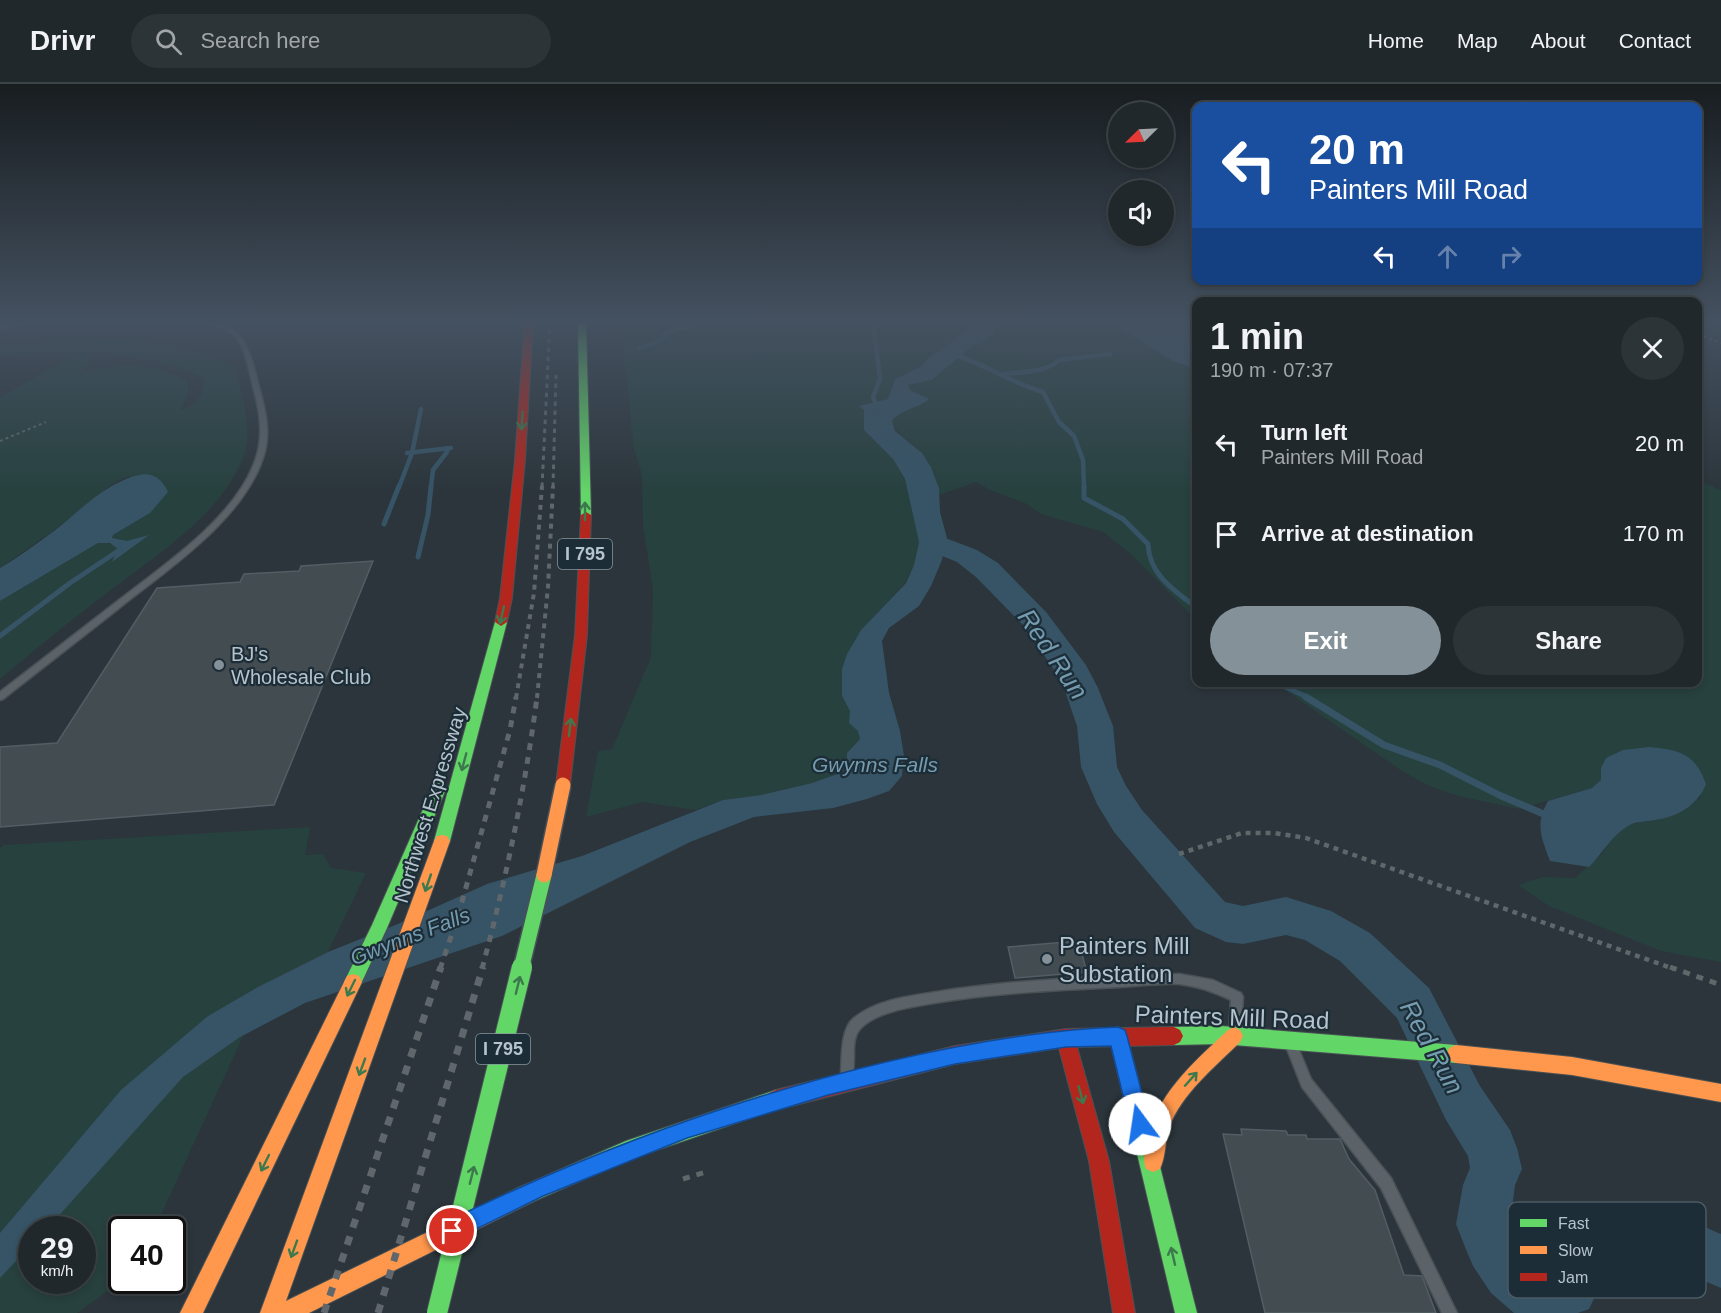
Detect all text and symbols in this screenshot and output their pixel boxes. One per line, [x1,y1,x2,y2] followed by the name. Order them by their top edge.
[131,14,551,68] search box
[30,25,95,56] text: Drivr
[152,25,185,58] icon: search
[200,28,320,53] text: Search here
[1368,29,1424,52] text: Home
[1457,29,1498,52] text: Map
[1531,29,1586,52] text: About
[1619,29,1691,52] text: Contact
[1108,102,1174,168] north arrow
[1108,102,1174,246] map controls
[1210,126,1288,204] icon: left
[1309,126,1405,173] text: 20 m
[1309,175,1528,205] text: Painters Mill Road
[1108,180,1174,246] button: sound
[1368,240,1401,273] icon: left
[1431,240,1464,273] icon: ahead
[1494,240,1527,273] icon: right
[1210,316,1304,357] text: 1 min
[1621,317,1684,380] button: close
[1210,359,1333,381] text: 190 m · 07:37
[516,411,527,431] one-way arrow
[1261,420,1347,445] text: Turn left
[1210,428,1243,461] icon: left
[1635,431,1684,456] text: 20 m
[1261,446,1423,468] text: Painters Mill Road
[579,502,591,522] one-way arrow
[1210,518,1243,551] icon: arrive
[1261,521,1474,546] text: Arrive at destination
[1623,521,1684,546] text: 170 m
[558,539,612,569] road number: I 795
[1012,603,1094,705] water label: Red Run
[496,605,507,625] one-way arrow
[1210,606,1441,675] button: Exit
[1453,606,1684,675] button: Share
[231,643,371,688] place label: BJ's Wholesale Club
[212,658,226,672] marker: BJ's Wholesale Club
[390,705,470,905] street label: Northwest Expressway
[565,717,576,737] one-way arrow
[458,752,470,771] one-way arrow
[812,753,939,776] water label: Gwynns Falls
[422,873,433,892] one-way arrow
[347,903,473,969] water label: Gwynns Falls
[1059,932,1190,987] place label: Painters Mill Substation
[1040,952,1054,966] marker: Painters Mill Substation
[513,976,525,995] one-way arrow
[344,978,356,996] one-way arrow
[1394,995,1470,1099] water label: Red Run
[1134,1000,1330,1034] street label: Painters Mill Road
[476,1034,530,1064] road number: I 795
[356,1057,367,1075] one-way arrow
[1184,1072,1198,1087] one-way arrow
[1076,1085,1087,1104] one-way arrow
[1108,1092,1172,1156] position arrow
[259,1154,271,1172] one-way arrow
[466,1166,478,1185] one-way arrow
[1508,1202,1706,1298] legend
[426,1205,477,1256] pin
[435,1214,468,1247] icon: arrive
[1558,1215,1590,1232] text: Fast
[108,1216,186,1294] speed limit sign: 40
[40,1231,74,1264] text: 29
[288,1240,299,1258] one-way arrow
[1558,1242,1593,1259] text: Slow
[1167,1247,1178,1266] one-way arrow
[41,1262,73,1279] text: km/h
[1558,1269,1588,1286] text: Jam

